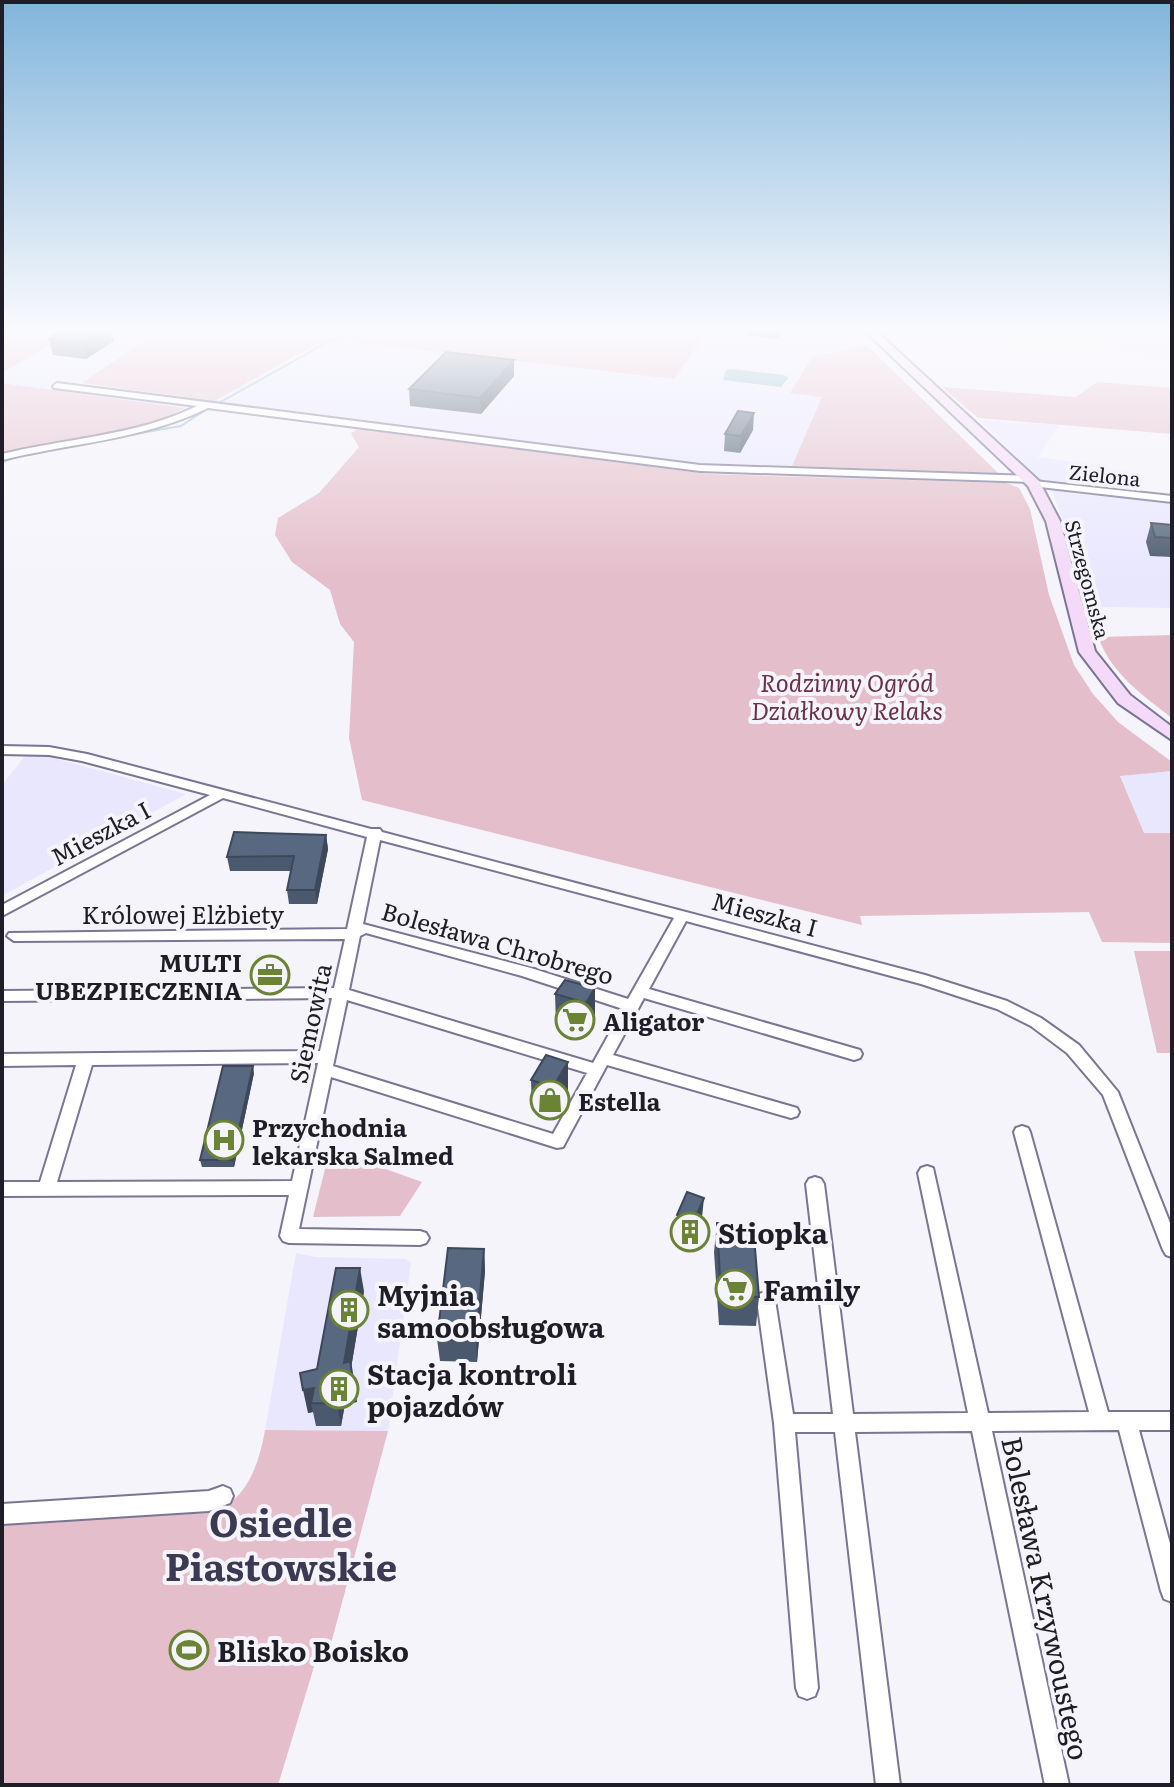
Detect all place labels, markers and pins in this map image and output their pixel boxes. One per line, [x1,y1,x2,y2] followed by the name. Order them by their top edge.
[35,944,242,1007] place label: MULTI UBEZPIECZENIA
[249,954,291,996] office icon: MULTI UBEZPIECZENIA
[554,999,596,1041] supermarket icon: Aligator
[603,1003,704,1038] place label: Aligator
[529,1079,571,1121] shop icon: Estella
[578,1083,661,1118] place label: Estella
[252,1109,454,1172] place label: Przychodnia lekarska Salmed
[203,1119,245,1161] hospital icon: Przychodnia lekarska Salmed
[669,1211,711,1253] building icon: Stiopka
[718,1211,829,1253] place label: Stiopka
[714,1268,756,1310] supermarket icon: Family
[763,1268,861,1310] place label: Family
[377,1273,605,1347] place label: Myjnia samoobsługowa
[328,1289,370,1331] building icon: Myjnia samoobsługowa
[367,1352,577,1426] place label: Stacja kontroli pojazdów
[318,1368,360,1410] building icon: Stacja kontroli pojazdów
[168,1629,210,1671] sports icon: Blisko Boisko
[217,1629,409,1671] place label: Blisko Boisko

